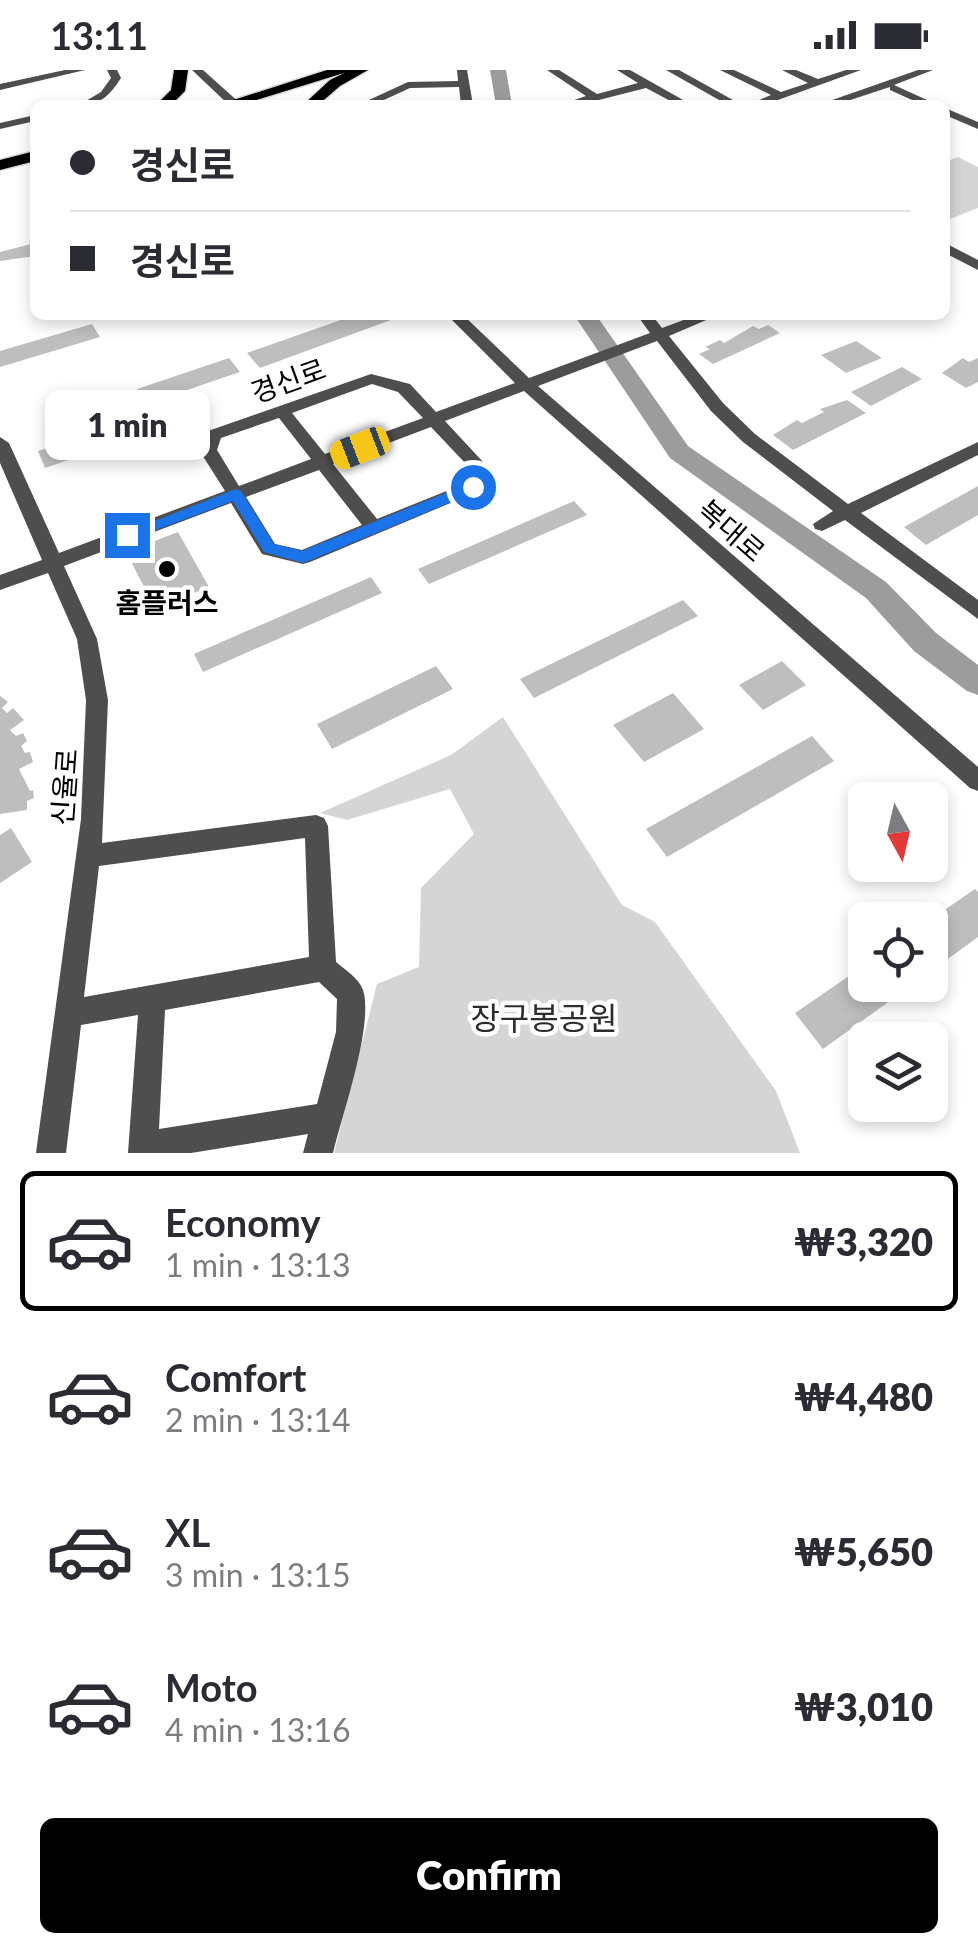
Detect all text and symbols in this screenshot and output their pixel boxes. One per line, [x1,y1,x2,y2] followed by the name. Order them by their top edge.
[50,12,148,58] text: 13:11
[130,141,235,187] text: 경신로
[130,237,235,283] text: 경신로
[246,351,330,409] street label: 경신로
[44,390,210,460] callout: 1 min
[88,405,167,444] text: 1 min
[327,423,393,473] car
[451,465,496,510] route start
[692,492,772,568] street label: 복대로
[105,513,150,558] route end
[156,558,178,580] marker: 홈플러스
[115,585,219,619] place label: 홈플러스
[44,747,84,827] street label: 신율로
[848,782,948,882] north arrow
[848,782,948,1122] map controls
[848,902,948,1002] button: locate
[470,998,618,1037] park label: 장구봉공원
[848,1022,948,1122] button: layers
[45,1196,135,1286] icon: car
[165,1199,320,1245] text: Economy
[794,1218,933,1264] text: ₩3,320
[165,1245,351,1284] text: 1 min · 13:13
[45,1351,135,1441] icon: car
[165,1354,306,1400] text: Comfort
[794,1373,933,1419] text: ₩4,480
[165,1400,351,1439] text: 2 min · 13:14
[45,1506,135,1596] icon: car
[165,1509,210,1555] text: XL
[794,1528,933,1574] text: ₩5,650
[165,1555,351,1594] text: 3 min · 13:15
[45,1661,135,1751] icon: car
[165,1664,258,1710] text: Moto
[794,1683,933,1729] text: ₩3,010
[165,1710,351,1749] text: 4 min · 13:16
[40,1818,938,1933] button: Confirm

